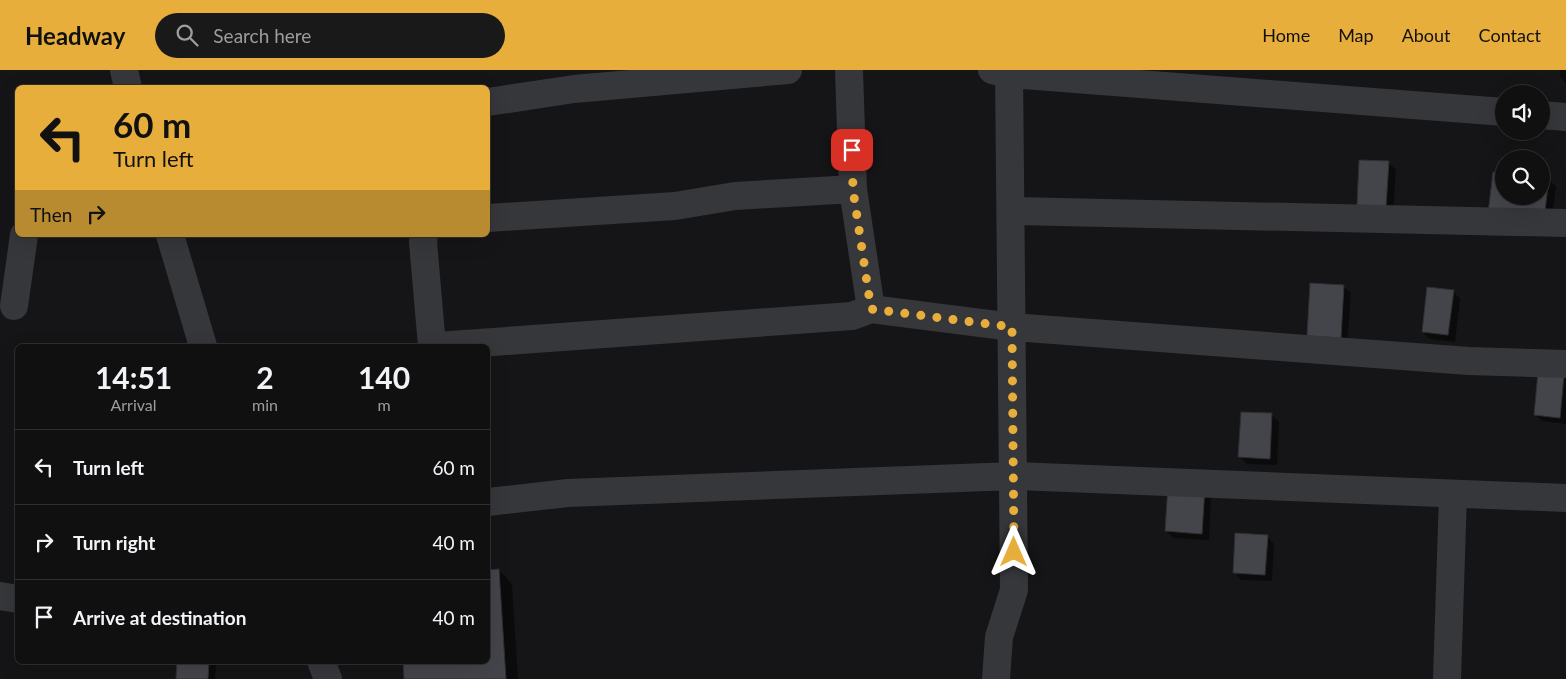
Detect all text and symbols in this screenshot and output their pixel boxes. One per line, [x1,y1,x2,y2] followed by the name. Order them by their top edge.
[155,13,505,58] search box
[25,21,125,50] text: Headway
[173,21,201,49] icon: search
[213,24,311,47] text: Search here
[1262,24,1310,46] text: Home
[1338,24,1374,46] text: Map
[1402,24,1451,46] text: About
[1479,24,1541,46] text: Contact
[1495,85,1550,205] map controls
[1495,85,1550,140] button: sound
[113,103,191,145] text: 60 m
[30,105,95,170] icon: left
[831,129,873,171] pin
[838,136,866,164] icon: arrive
[113,145,194,172] text: Turn left
[1495,150,1550,205] button: search
[82,200,110,228] icon: right
[30,203,72,226] text: Then
[95,359,172,395] text: 14:51
[256,359,274,395] text: 2
[358,359,410,395] text: 140
[110,395,157,414] text: Arrival
[252,395,278,414] text: min
[377,395,391,414] text: m
[30,453,58,481] icon: left
[73,456,144,479] text: Turn left
[432,456,475,479] text: 60 m
[987,525,1039,577] position arrow
[30,528,58,556] icon: right
[73,531,155,554] text: Turn right
[432,531,475,554] text: 40 m
[30,603,58,631] icon: arrive
[73,606,246,629] text: Arrive at destination
[432,606,475,629] text: 40 m

